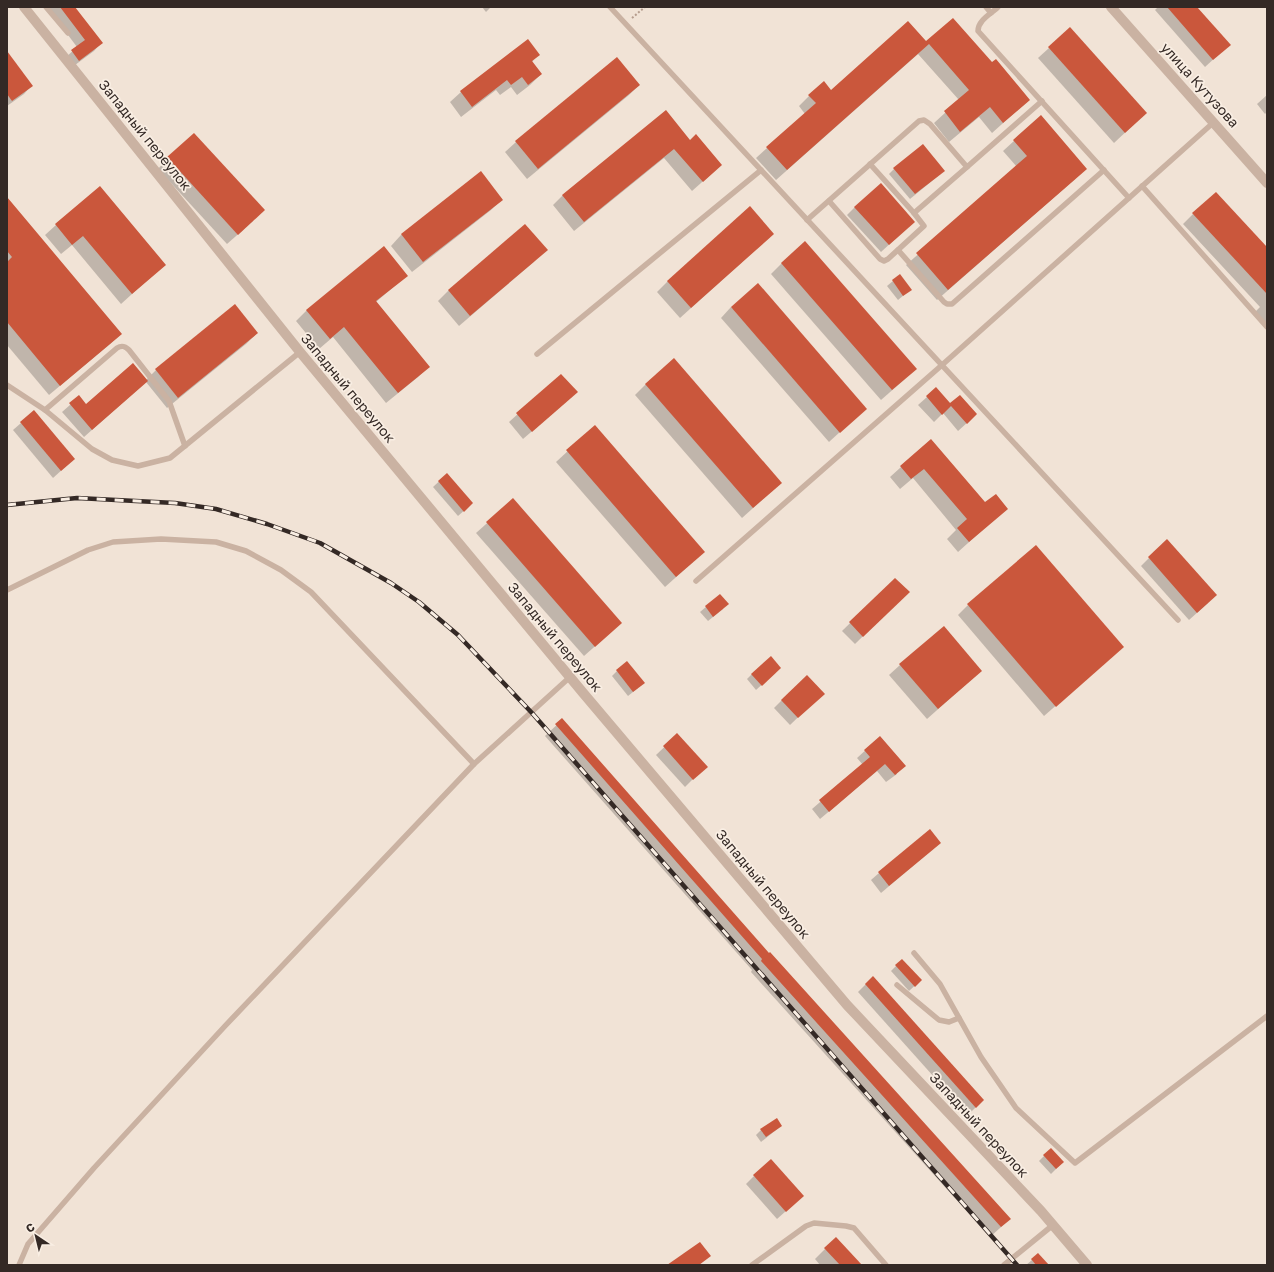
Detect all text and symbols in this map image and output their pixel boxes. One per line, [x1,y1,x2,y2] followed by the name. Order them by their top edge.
[1158,39,1243,131] street label: улица Кутузова
[95,76,195,194] street label: Западный переулок
[298,330,399,446] street label: Западный переулок
[505,579,606,695] street label: Западный переулок
[713,826,814,942] street label: Западный переулок
[926,1069,1033,1181] street label: Западный переулок
[16,1216,56,1256] north arrow
[23,1220,37,1235] text: С

